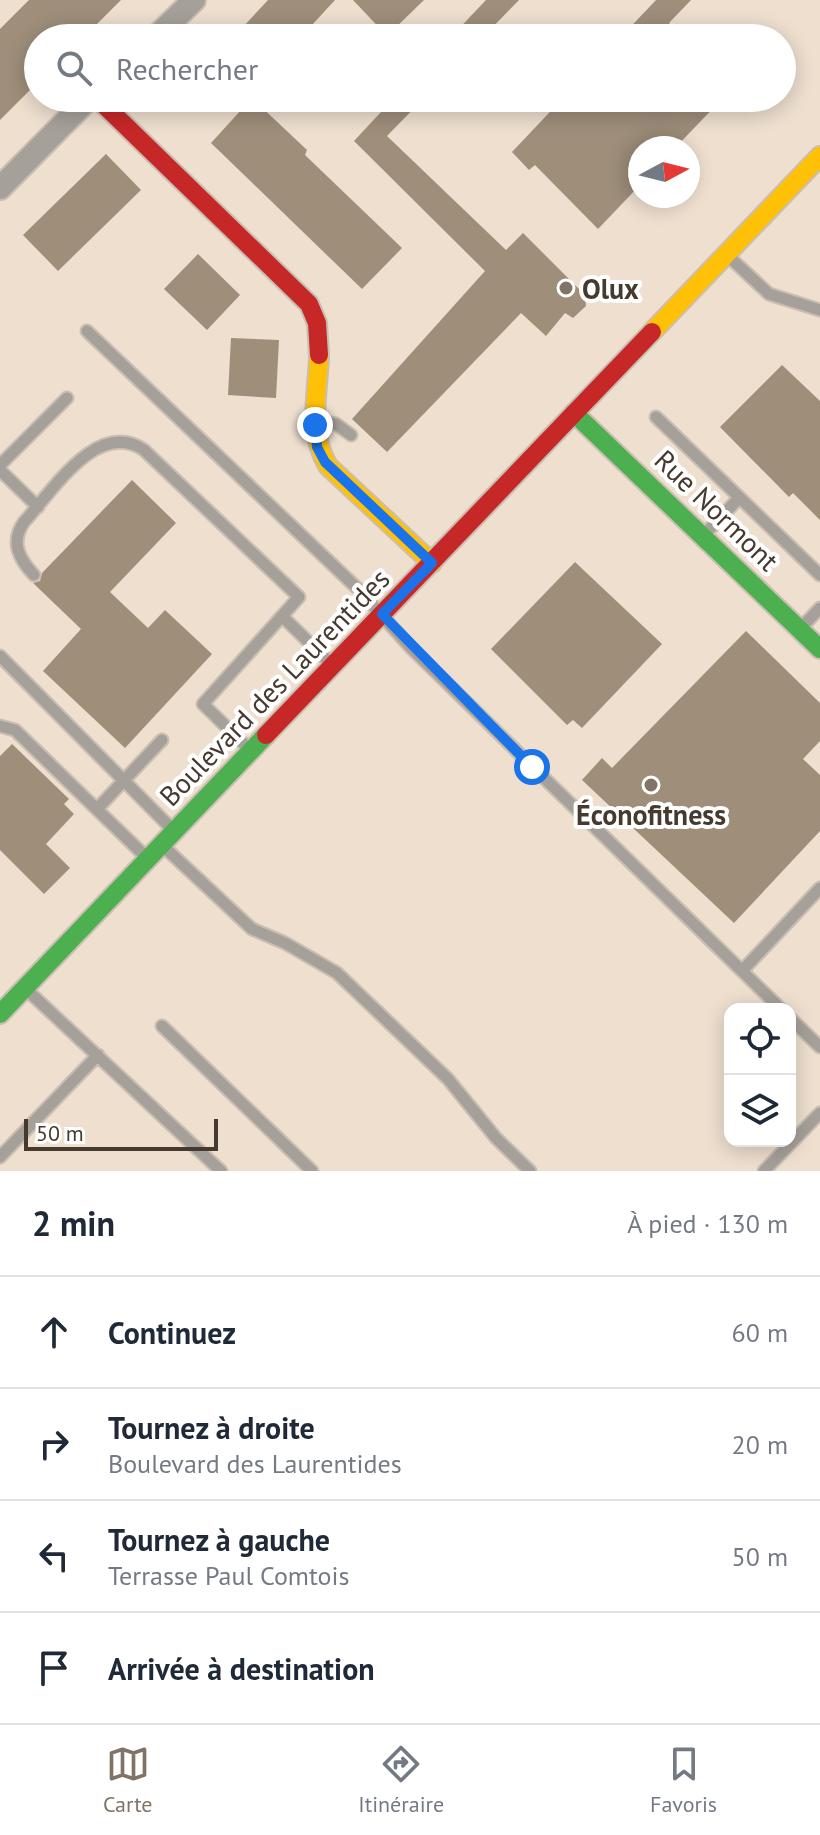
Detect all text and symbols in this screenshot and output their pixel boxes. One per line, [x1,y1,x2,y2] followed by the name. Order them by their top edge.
[24,24,796,112] search box
[52,46,96,90] icon: search
[116,49,258,88] text: Rechercher
[628,136,700,208] north arrow
[582,270,639,307] place label: Olux
[557,279,575,297] marker: Olux
[297,407,333,443] route end
[647,441,787,579] street label: Rue Normont
[151,560,397,814] street label: Boulevard des Laurentides
[514,749,550,785] route start
[642,776,660,794] marker: Éconofitness
[576,796,726,833] place label: Éconofitness
[724,1003,796,1147] map controls
[724,1003,796,1075] button: locate
[724,1075,796,1147] button: layers
[24,1115,218,1151] scale bar
[36,1119,84,1147] text: 50 m
[32,1201,115,1245] text: 2 min
[627,1207,788,1240] text: À pied · 130 m
[32,1310,76,1354] icon: ahead
[108,1313,236,1352] text: Continuez
[732,1316,788,1349] text: 60 m
[108,1408,315,1447] text: Tournez à droite
[32,1422,76,1466] icon: right
[732,1428,788,1461] text: 20 m
[108,1447,402,1480] text: Boulevard des Laurentides
[108,1520,330,1559] text: Tournez à gauche
[32,1534,76,1578] icon: left
[732,1540,788,1573] text: 50 m
[108,1559,349,1592] text: Terrasse Paul Comtois
[32,1646,76,1690] icon: arrive
[108,1649,375,1688] text: Arrivée à destination
[103,1742,153,1818] tab: Carte
[358,1742,444,1818] tab: Itinéraire
[650,1742,717,1818] tab: Favoris

